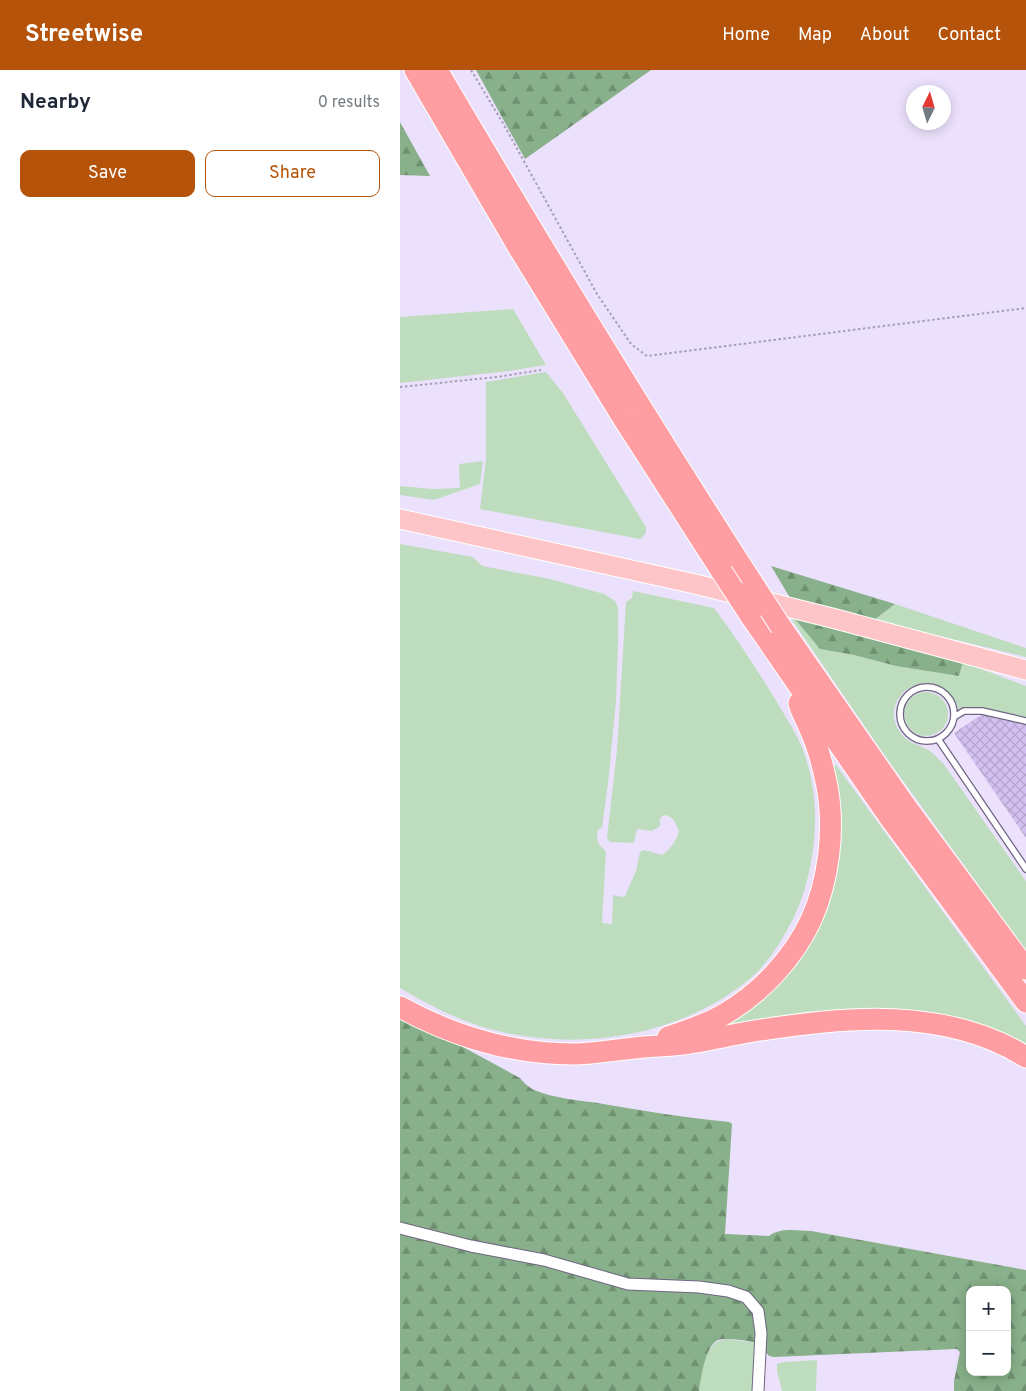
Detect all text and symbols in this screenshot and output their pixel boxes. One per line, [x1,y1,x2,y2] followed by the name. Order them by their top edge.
[25,20,143,50] text: Streetwise
[722,24,770,47] text: Home
[798,24,832,47] text: Map
[860,24,909,47] text: About
[937,24,1001,47] text: Contact
[906,85,951,130] north arrow
[20,89,91,116] text: Nearby
[318,93,380,113] text: 0 results
[20,150,195,197] button: Save
[205,150,380,197] button: Share
[966,1286,1011,1376] map controls
[966,1286,1011,1331] button: +
[966,1331,1011,1376] button: −

